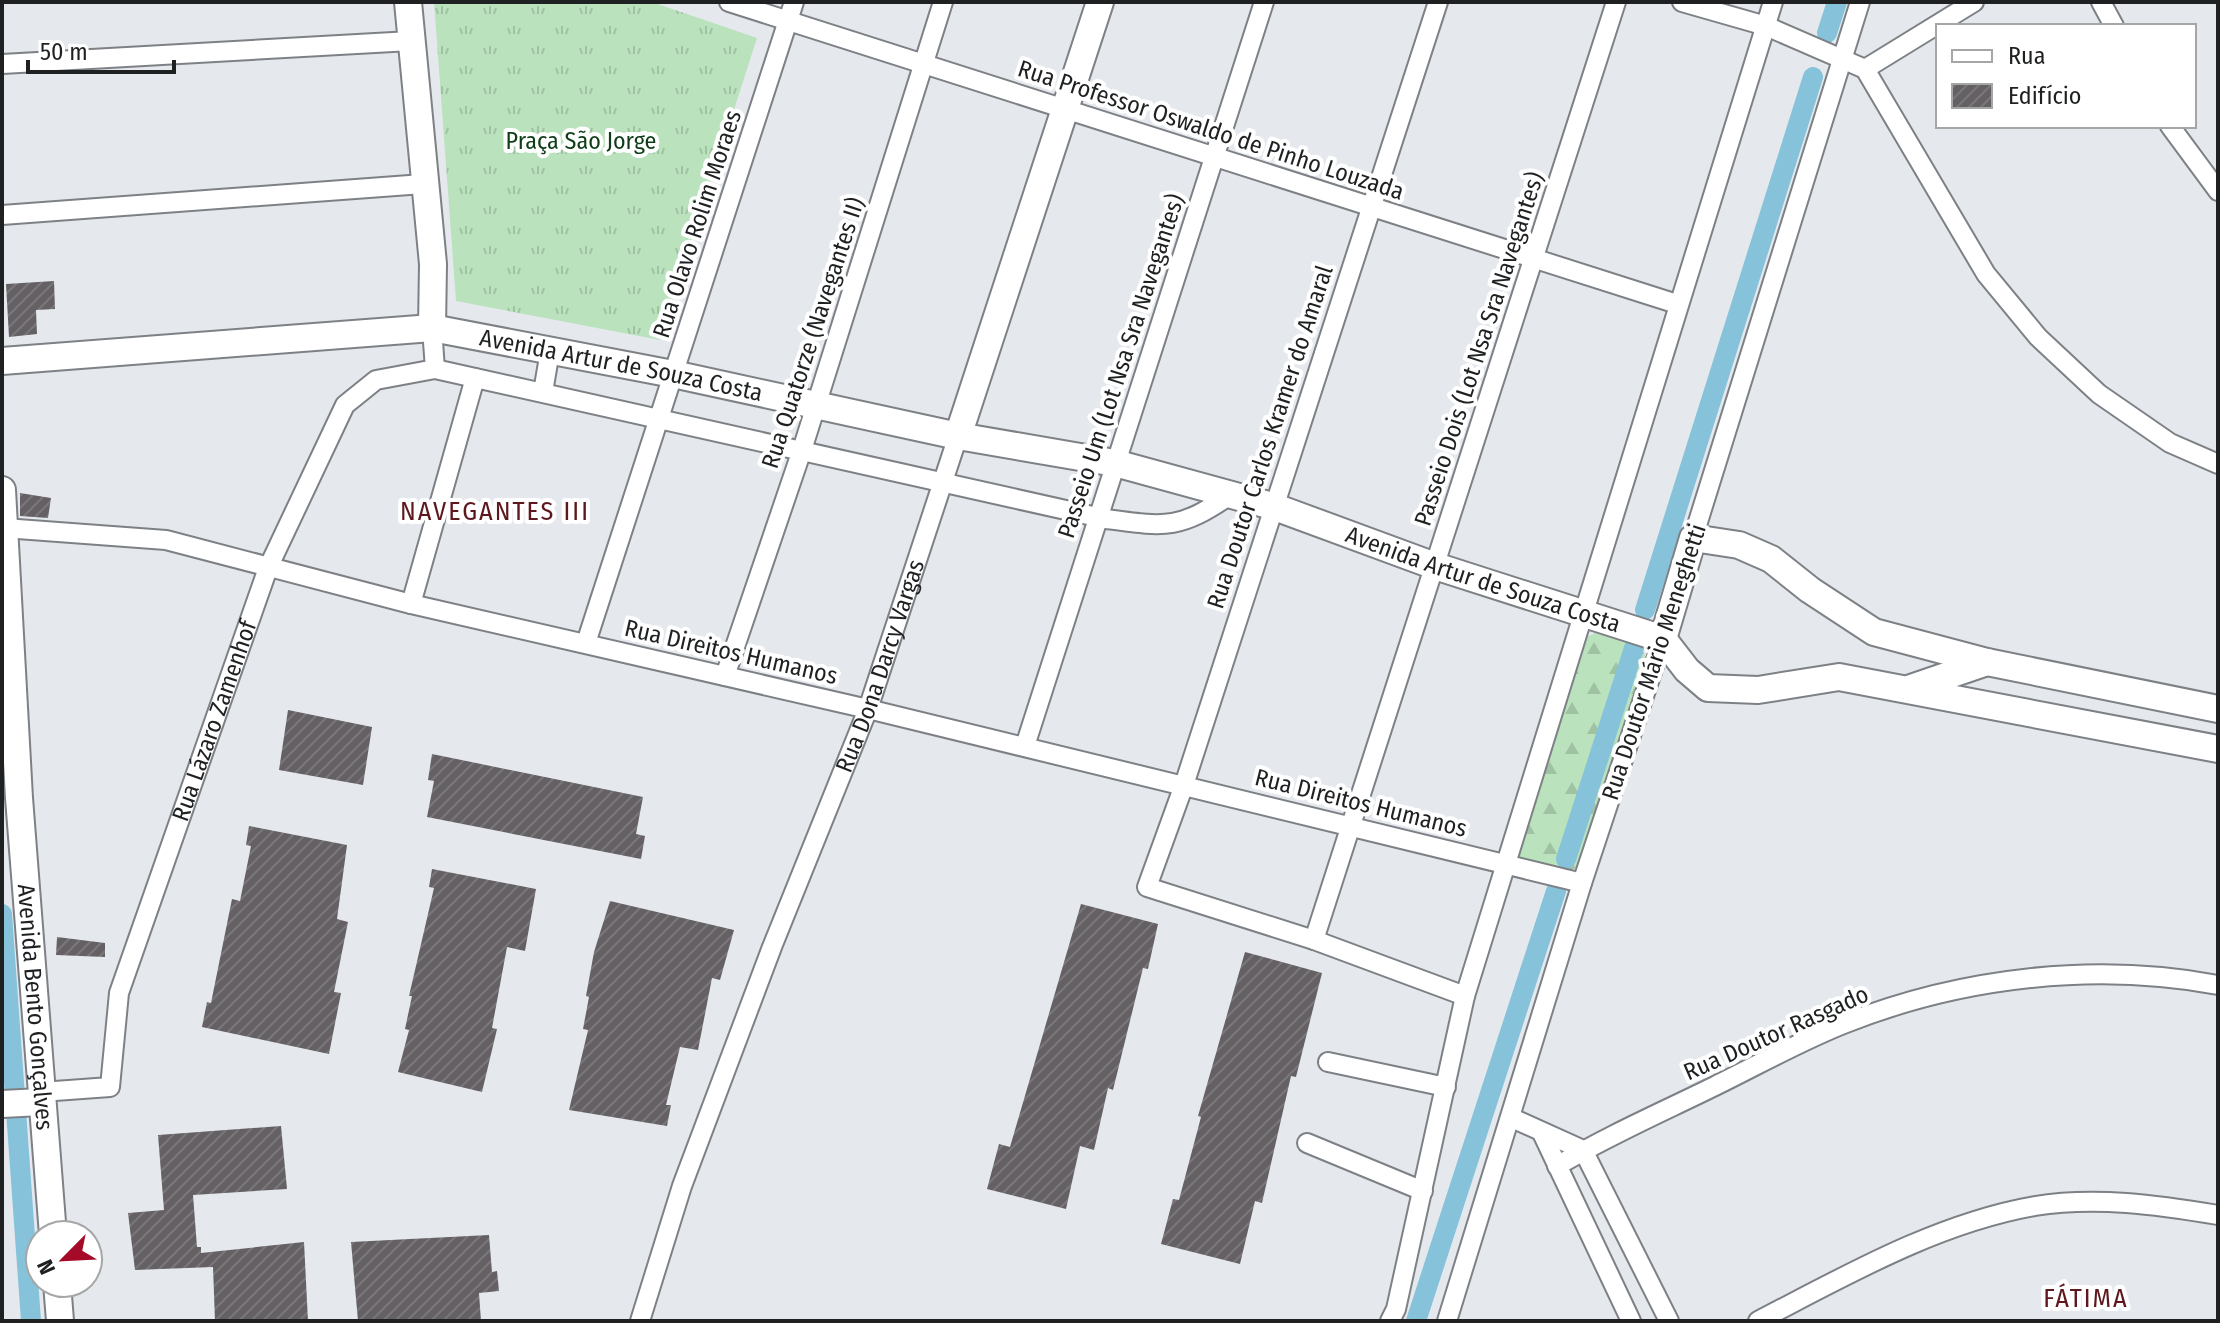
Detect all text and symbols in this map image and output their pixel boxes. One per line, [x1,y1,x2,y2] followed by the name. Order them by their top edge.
[28,24,174,74] scale bar
[1936,24,2196,128] legend
[40,38,88,66] text: 50 m
[2008,42,2045,70] text: Rua
[1015,54,1407,206] street label: Rua Professor Oswaldo de Pinho Louzada
[2008,82,2081,110] text: Edifício
[647,107,747,341] street label: Rua Olavo Rolim Moraes
[506,127,656,155] park label: Praça São Jorge
[1408,169,1550,529] street label: Passeio Dois (Lot Nsa Sra Navegantes)
[1052,190,1190,542] street label: Passeio Um (Lot Nsa Sra Navegantes)
[756,194,870,472] street label: Rua Quatorze (Navegantes II)
[1201,262,1339,612] street label: Rua Doutor Carlos Kramer do Amaral
[477,323,765,407] street label: Avenida Artur de Souza Costa
[400,496,590,527] district label: NAVEGANTES III
[1342,520,1624,638] street label: Avenida Artur de Souza Costa
[1596,520,1712,804] street label: Rua Doutor Mário Meneghetti
[830,556,930,776] street label: Rua Dona Darcy Vargas
[622,614,840,690] street label: Rua Direitos Humanos
[166,615,263,825] street label: Rua Lázaro Zamenhof
[1252,763,1470,843] street label: Rua Direitos Humanos
[12,883,59,1131] street label: Avenida Bento Gonçalves
[1679,980,1873,1086] street label: Rua Doutor Rasgado
[24,1219,104,1299] north arrow
[31,1255,61,1278] text: N
[2043,1283,2129,1314] district label: FÁTIMA

